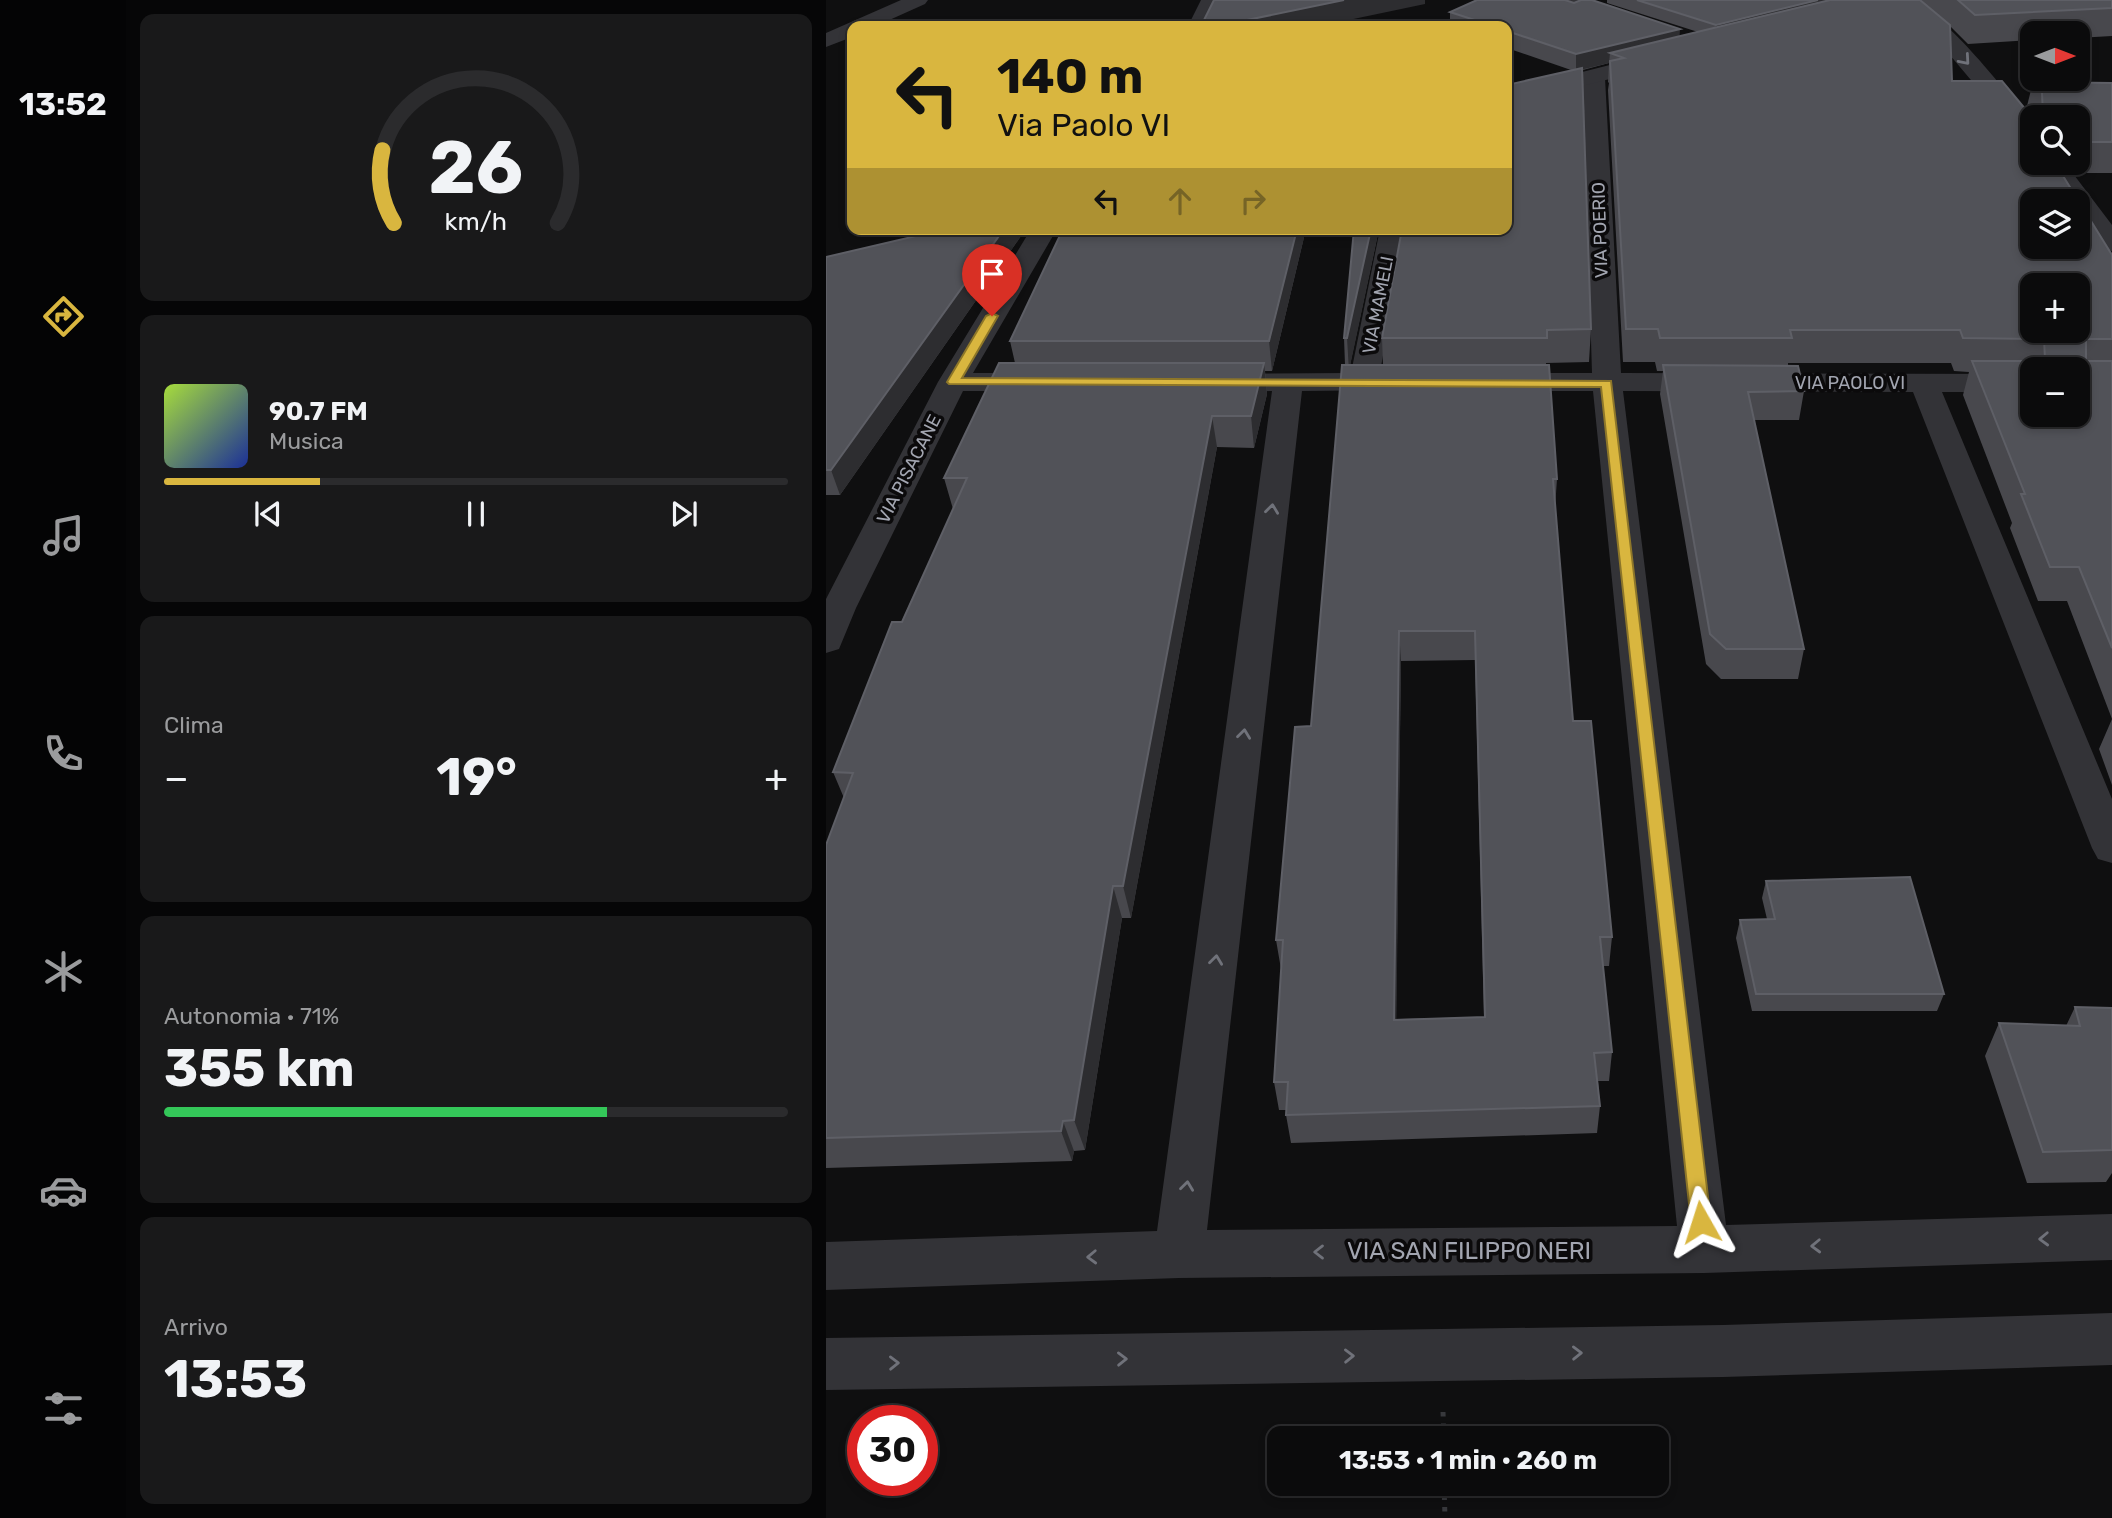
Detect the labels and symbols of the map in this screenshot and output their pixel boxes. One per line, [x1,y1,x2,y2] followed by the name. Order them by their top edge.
[2020,21,2090,91] north arrow
[1957,52,1969,65] one-way arrow
[1587,182,1613,278] street label: VIA POERIO
[962,244,1022,316] pin
[1358,254,1398,356] street label: VIA MAMELI
[1795,372,1905,394] street label: VIA PAOLO VI
[872,411,946,527] street label: VIA PISACANE
[1265,503,1280,515] one-way arrow
[1237,729,1252,740] one-way arrow
[1208,954,1223,966] one-way arrow
[1180,1180,1195,1192] one-way arrow
[1664,1185,1738,1259] position arrow
[2038,1231,2049,1246] one-way arrow
[1347,1237,1591,1265] street label: VIA SAN FILIPPO NERI
[1811,1238,1822,1253] one-way arrow
[1314,1245,1325,1260] one-way arrow
[1086,1249,1097,1264] one-way arrow
[1572,1345,1582,1361] one-way arrow
[1344,1348,1355,1364] one-way arrow
[1116,1352,1127,1367] one-way arrow
[889,1355,900,1370] one-way arrow
[847,1405,938,1496] speed limit sign: 30

